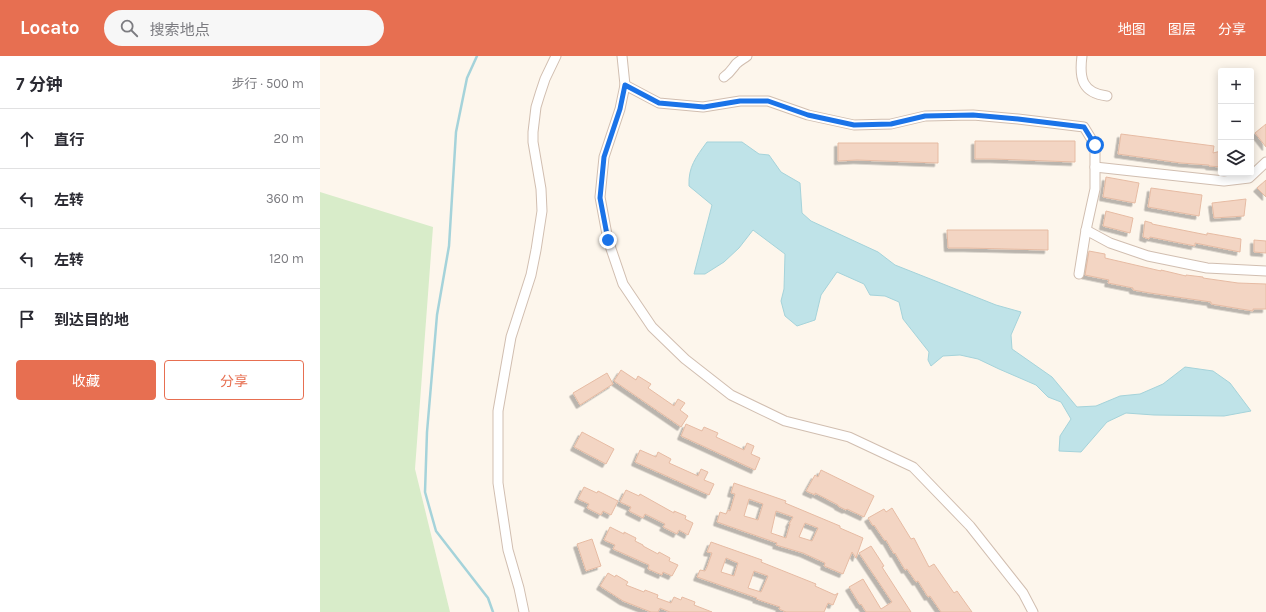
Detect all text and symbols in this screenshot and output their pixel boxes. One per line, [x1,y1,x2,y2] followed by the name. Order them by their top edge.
[104,10,384,46] search box
[20,17,80,39] text: Locato
[118,17,140,39] icon: search
[150,21,210,39] text: 搜索地点
[1118,21,1146,38] text: 地图
[1168,21,1196,38] text: 图层
[1218,21,1246,38] text: 分享
[1218,68,1254,176] map controls
[1218,68,1254,104] button: +
[16,74,63,94] text: 7 分钟
[231,76,304,91] text: 步行 · 500 m
[1218,104,1254,140] button: −
[16,128,38,150] icon: ahead
[54,131,84,149] text: 直行
[274,131,304,146] text: 20 m
[1086,136,1104,154] route start
[1218,140,1254,176] button: layers
[16,188,38,210] icon: left
[54,191,84,209] text: 左转
[266,191,304,206] text: 360 m
[599,231,617,249] route end
[16,248,38,270] icon: left
[54,251,84,269] text: 左转
[269,251,304,266] text: 120 m
[16,308,38,330] icon: arrive
[54,311,129,329] text: 到达目的地
[16,360,156,400] button: 收藏
[164,360,304,400] button: 分享

